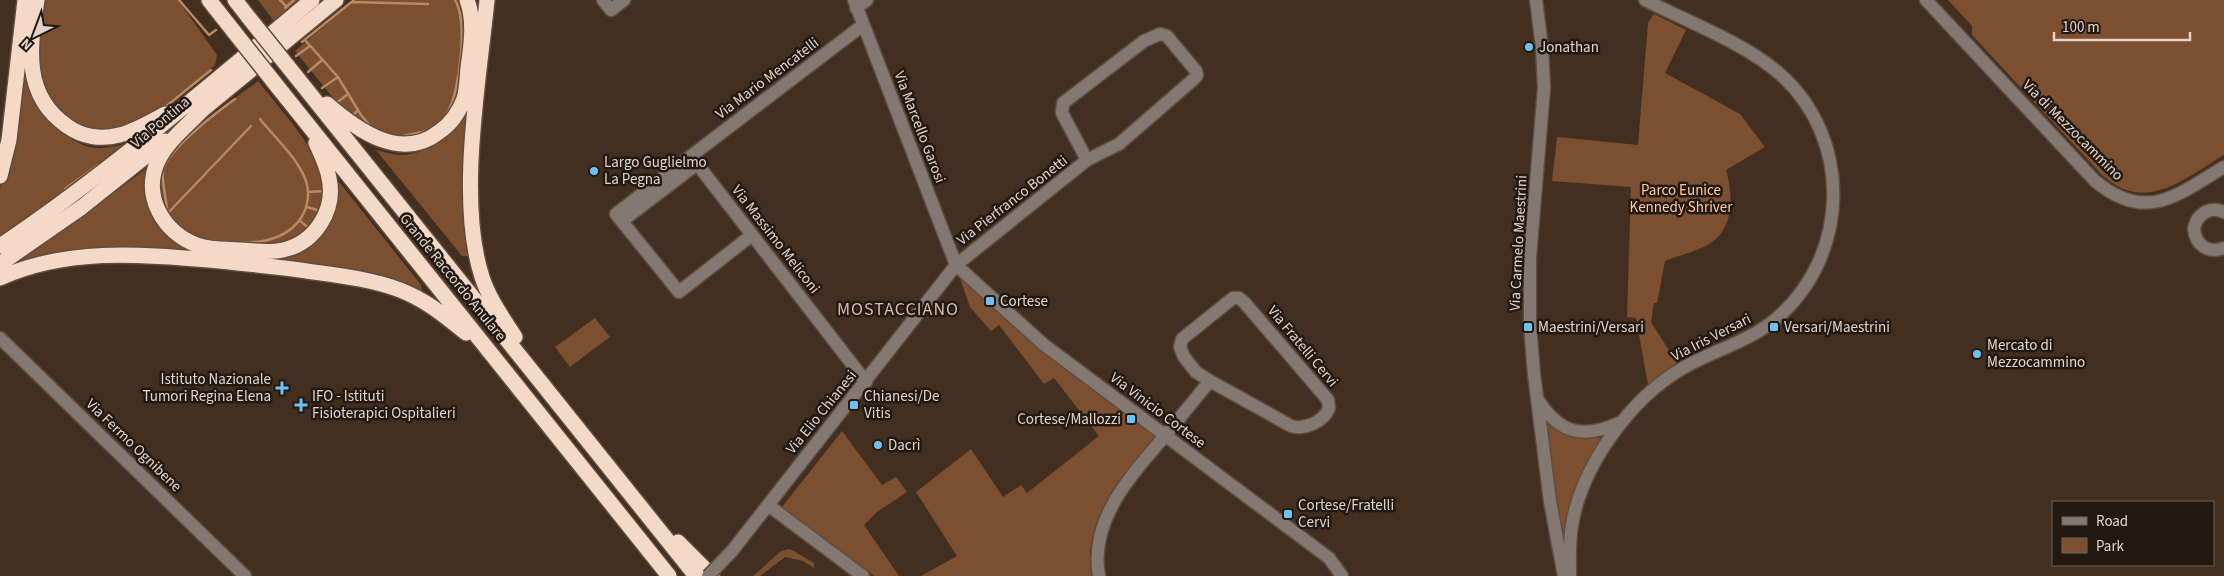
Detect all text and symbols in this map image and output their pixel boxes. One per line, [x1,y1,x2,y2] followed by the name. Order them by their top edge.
[10,10,60,60] north arrow
[2054,10,2190,42] scale bar
[2062,17,2100,38] text: 100 m
[711,32,823,124] street label: Via Mario Mencatelli
[17,33,37,54] text: N
[1539,37,1599,58] place label: Jonathan
[1523,41,1535,53] marker: Jonathan
[889,68,951,186] street label: Via Marcello Garosi
[2017,75,2128,186] street label: Via di Mezzocammino
[126,92,194,153] street label: Via Pontina
[952,150,1072,250] street label: Via Pierfranco Bonetti
[604,152,707,190] place label: Largo Guglielmo La Pegna
[588,165,600,177] marker: Largo Guglielmo La Pegna
[1504,175,1533,311] street label: Via Carmelo Maestrini
[1630,180,1733,218] park label: Parco Eunice Kennedy Shriver
[726,181,825,298] street label: Via Massimo Meliconi
[394,209,511,346] street label: Grande Raccordo Anulare
[1000,291,1048,312] place label: Cortese
[984,295,996,307] marker: Cortese
[837,297,959,322] district label: MOSTACCIANO
[1262,301,1343,391] street label: Via Fratelli Cervi
[1668,308,1755,367] street label: Via Iris Versari
[1538,317,1644,338] place label: Maestrini/Versari
[1784,317,1890,338] place label: Versari/Maestrini
[1522,321,1534,333] marker: Maestrini/Versari
[1768,321,1780,333] marker: Versari/Maestrini
[1987,335,2085,373] place label: Mercato di Mezzocammino
[1971,348,1983,360] marker: Mercato di Mezzocammino
[781,366,862,459] street label: Via Elio Chianesi
[1106,367,1210,453] street label: Via Vinicio Cortese
[142,369,271,407] place label: Istituto Nazionale Tumori Regina Elena
[275,381,289,395] marker: Istituto Nazionale Tumori Regina Elena
[312,386,456,424] place label: IFO - Istituti Fisioterapici Ospitalieri
[864,386,940,424] place label: Chianesi/De Vitis
[81,394,186,497] street label: Via Fermo Ognibene
[294,398,308,412] marker: IFO - Istituti Fisioterapici Ospitalieri
[848,399,860,411] marker: Chianesi/De Vitis
[1017,409,1121,430] place label: Cortese/Mallozzi
[1125,413,1137,425] marker: Cortese/Mallozzi
[888,435,921,456] place label: Dacrì
[872,439,884,451] marker: Dacrì
[1298,495,1394,533] place label: Cortese/Fratelli Cervi
[2052,501,2214,566] legend
[1282,508,1294,520] marker: Cortese/Fratelli Cervi
[2096,511,2128,532] text: Road
[2096,536,2125,557] text: Park

